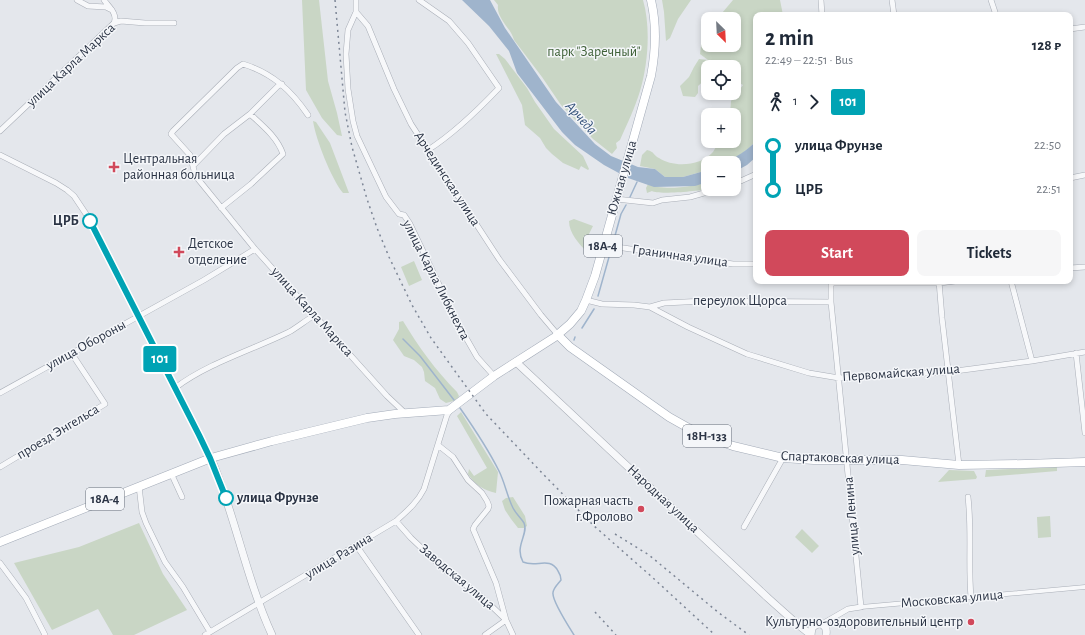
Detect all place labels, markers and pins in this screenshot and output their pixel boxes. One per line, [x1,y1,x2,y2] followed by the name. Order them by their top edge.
[123,152,235,182] place label: Центральная районная больница
[108,161,120,173] marker: Центральная районная больница
[82,213,98,229] marker: ЦРБ
[53,214,79,228] place label: ЦРБ
[188,237,247,267] place label: Детское отделение
[173,246,185,258] marker: Детское отделение
[218,490,234,506] marker: улица Фрунзе
[236,491,319,505] place label: улица Фрунзе
[543,494,633,524] place label: Пожарная часть г.Фролово
[636,504,646,514] marker: Пожарная часть г.Фролово
[765,615,963,629] place label: Культурно-оздоровительный центр
[966,617,976,627] marker: Культурно-оздоровительный центр

